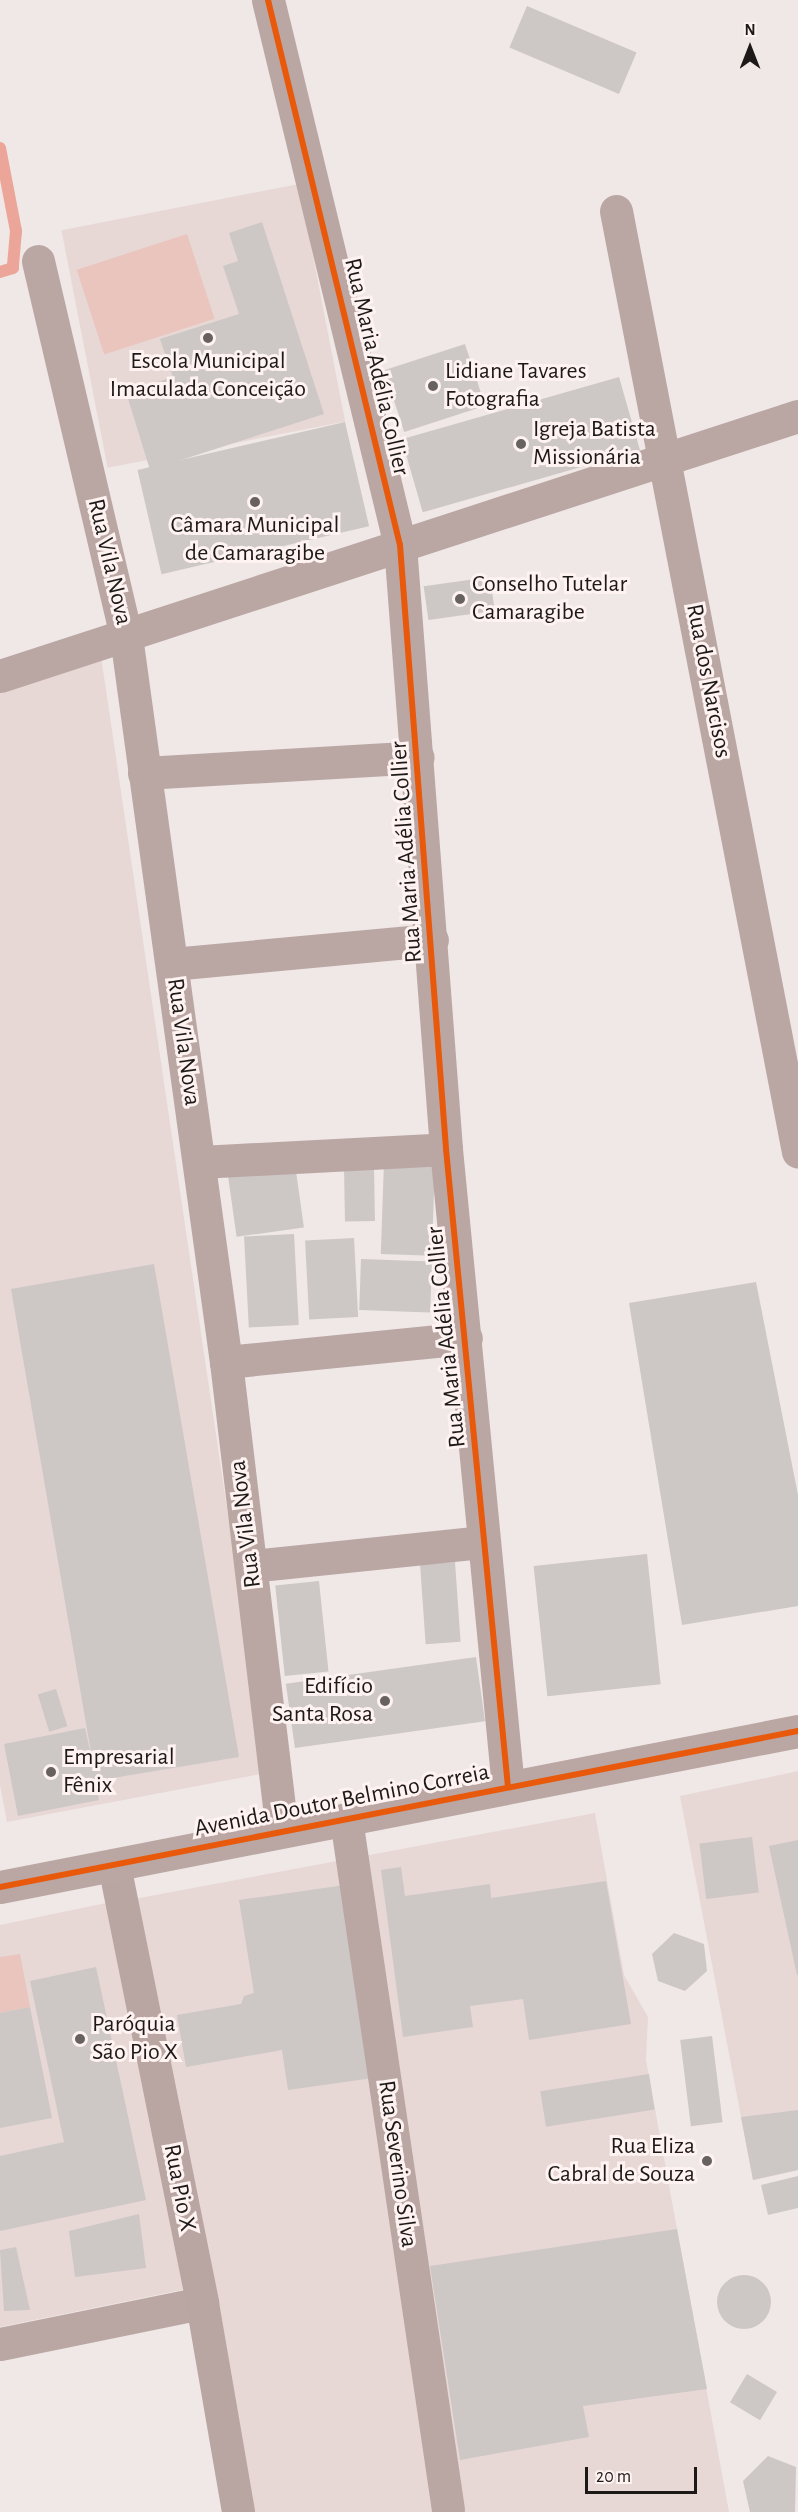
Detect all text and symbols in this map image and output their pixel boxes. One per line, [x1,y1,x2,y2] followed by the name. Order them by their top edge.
[720,18,780,78] north arrow
[744,22,756,38] text: N
[337,255,415,479] street label: Rua Maria Adélia Collier
[201,331,215,345] marker: Escola Municipal Imaculada Conceição
[110,348,306,404] place label: Escola Municipal Imaculada Conceição
[445,358,587,414] place label: Lidiane Tavares Fotografia
[426,379,440,393] marker: Lidiane Tavares Fotografia
[533,416,656,472] place label: Igreja Batista Missionária
[514,437,528,451] marker: Igreja Batista Missionária
[248,495,262,509] marker: Câmara Municipal de Camaragibe
[80,496,138,628] street label: Rua Vila Nova
[171,512,339,568] place label: Câmara Municipal de Camaragibe
[472,571,627,627] place label: Conselho Tutelar Camaragibe
[453,592,467,606] marker: Conselho Tutelar Camaragibe
[679,602,737,760] street label: Rua dos Narcisos
[385,740,429,964] street label: Rua Maria Adélia Collier
[160,976,206,1108] street label: Rua Vila Nova
[421,1225,473,1449] street label: Rua Maria Adélia Collier
[224,1458,268,1590] street label: Rua Vila Nova
[272,1673,373,1729] place label: Edifício Santa Rosa
[378,1694,392,1708] marker: Edifício Santa Rosa
[63,1744,175,1800] place label: Empresarial Fênix
[192,1758,492,1844] street label: Avenida Doutor Belmino Correia
[44,1765,58,1779] marker: Empresarial Fênix
[92,2011,178,2067] place label: Paróquia São Pio X
[73,2032,87,2046] marker: Paróquia São Pio X
[371,2079,423,2249] street label: Rua Severino Silva
[548,2133,695,2189] place label: Rua Eliza Cabral de Souza
[156,2142,202,2234] street label: Rua Pio X
[700,2154,714,2168] marker: Rua Eliza Cabral de Souza
[588,2455,700,2493] scale bar
[596,2468,631,2486] text: 20 m

